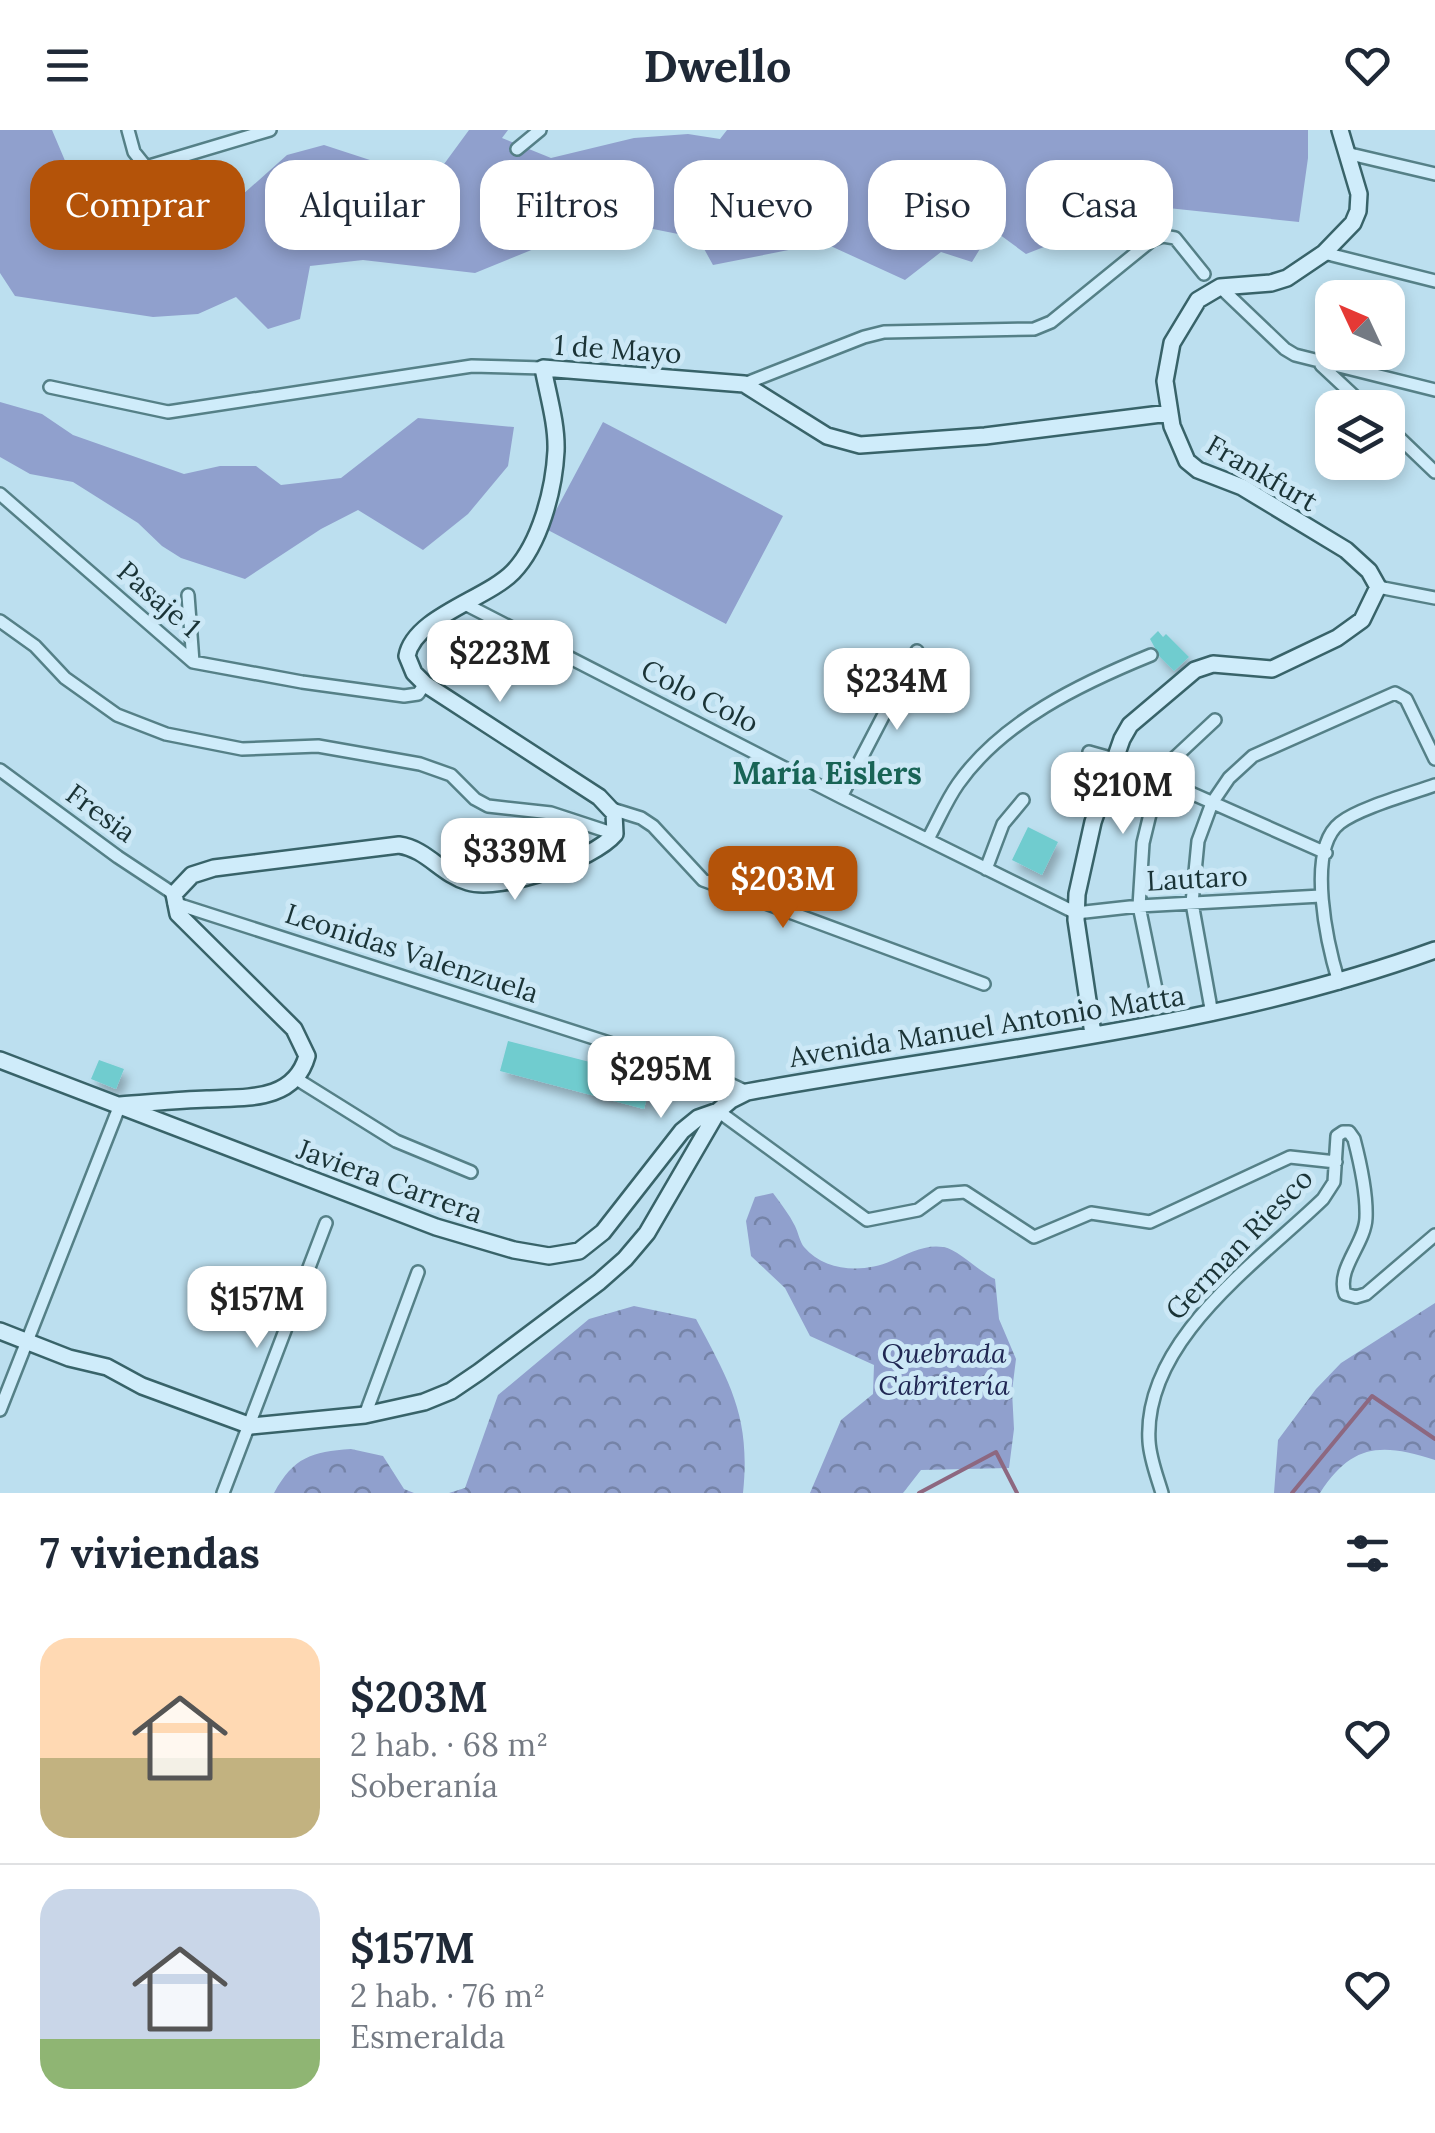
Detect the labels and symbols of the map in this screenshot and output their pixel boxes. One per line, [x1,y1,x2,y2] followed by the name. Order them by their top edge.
[1315,280,1405,370] north arrow
[553,327,683,371] street label: 1 de Mayo
[1200,427,1324,519] street label: Frankfurt
[110,553,208,645] street label: Pasaje 1
[430,620,570,705] pin: $223M
[827,648,967,733] pin: $234M
[635,651,765,741] street label: Colo Colo
[1053,752,1193,837] pin: $210M
[732,754,922,792] district label: María Eislers
[59,776,143,850] street label: Fresia
[445,818,585,903] pin: $339M
[713,846,853,931] pin: $203M
[1145,857,1249,899] street label: Lautaro
[281,895,543,1011] street label: Leonidas Valenzuela
[786,977,1187,1075] street label: Avenida Manuel Antonio Matta
[591,1036,731,1121] pin: $295M
[291,1130,488,1231] street label: Javiera Carrera
[1158,1161,1320,1327] street label: German Riesco
[187,1266,327,1351] pin: $157M
[878,1335,1010,1403] park label: Quebrada Cabritería

